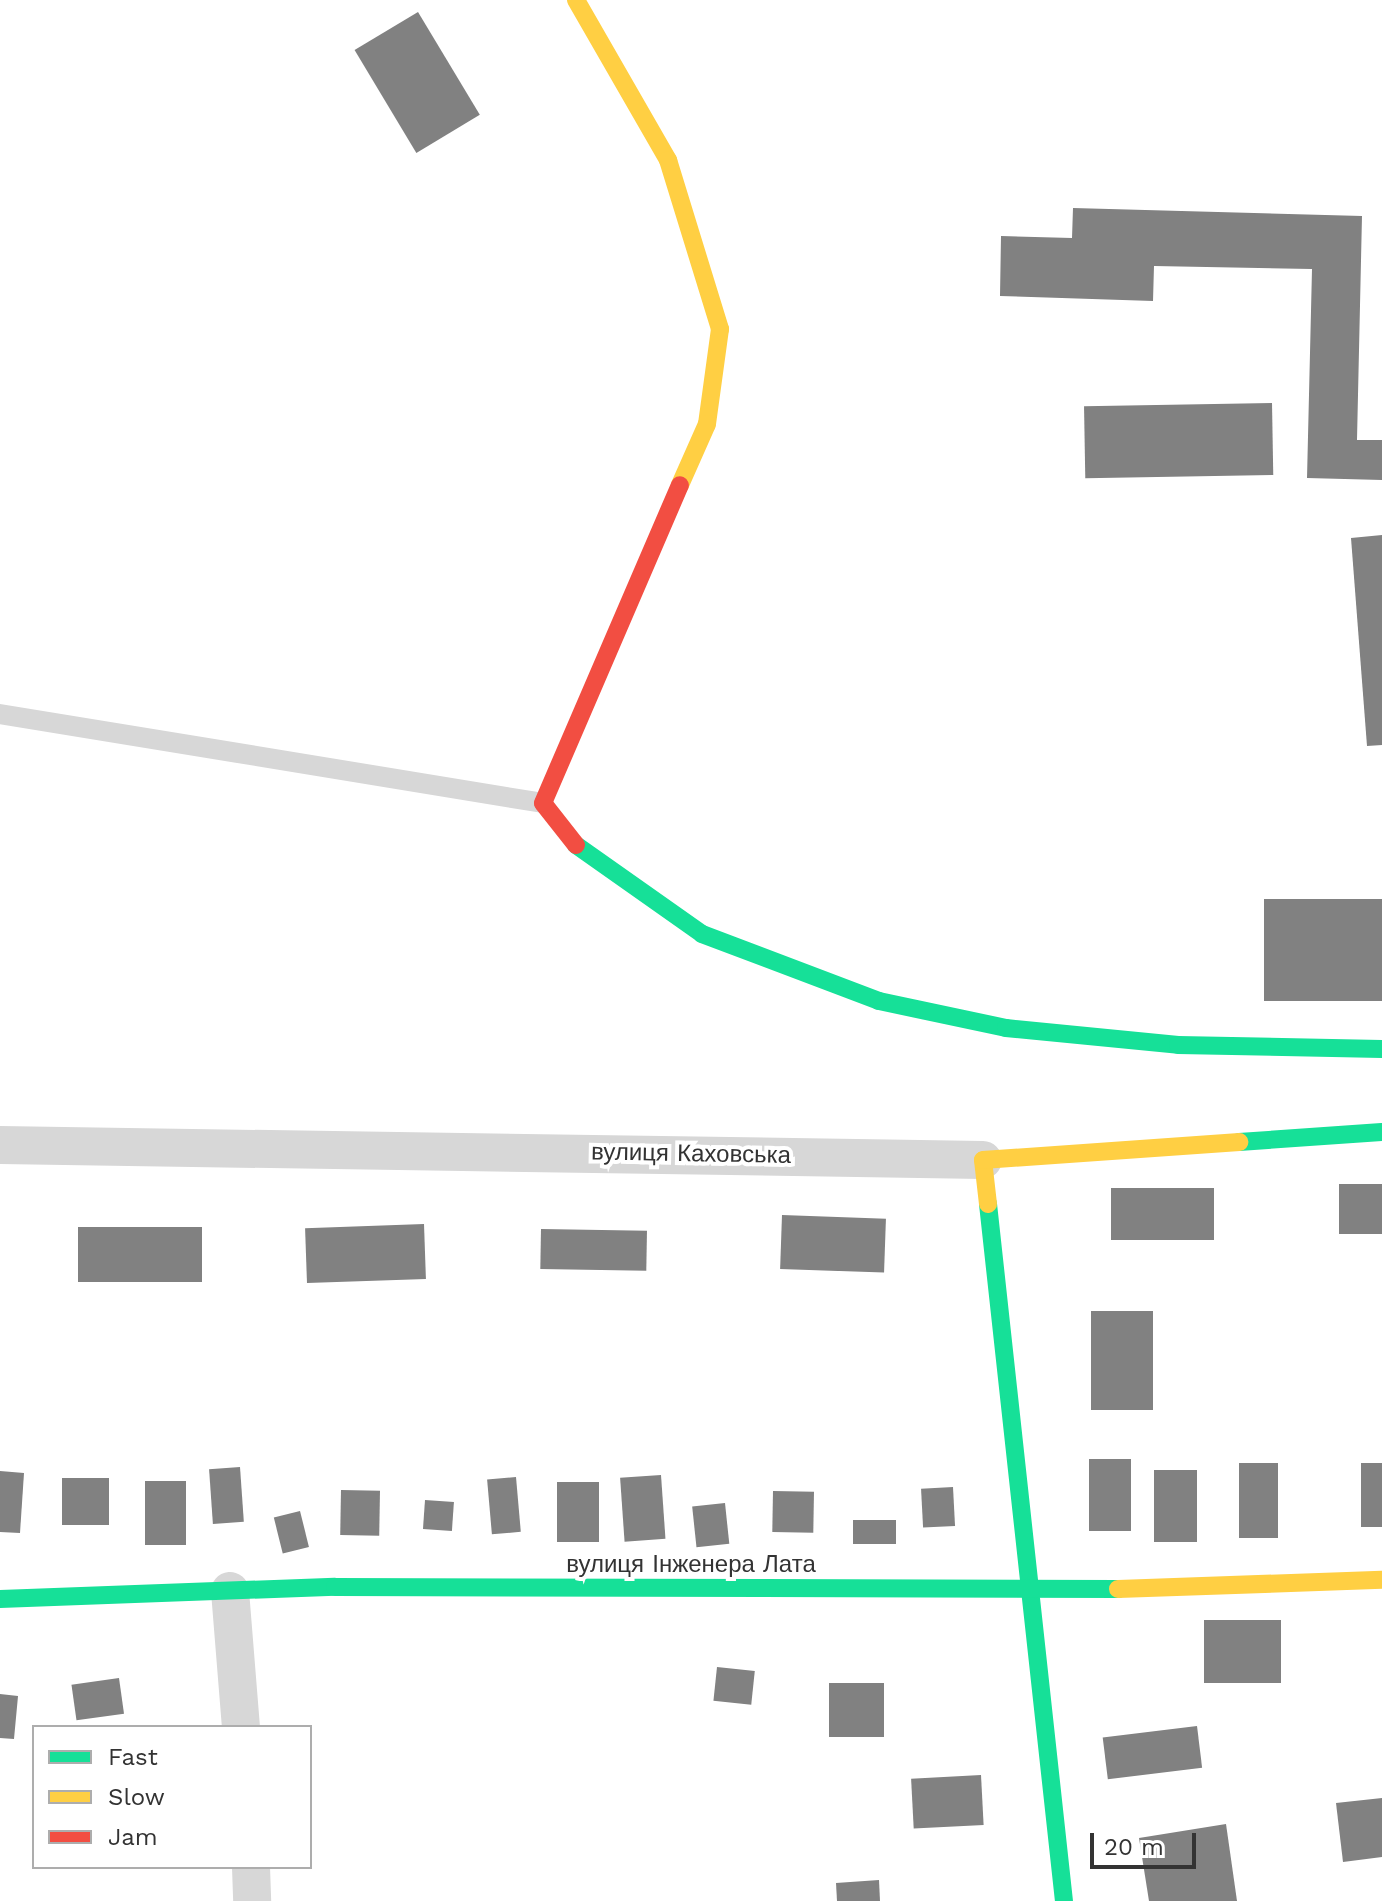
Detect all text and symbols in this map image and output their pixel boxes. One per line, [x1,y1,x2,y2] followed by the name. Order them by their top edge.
[591,1138,791,1170] street label: вулиця Каховська
[566,1551,816,1579] street label: вулиця Інженера Лата
[32,1725,312,1869] legend
[108,1743,158,1771] text: Fast
[108,1783,165,1811] text: Slow
[1094,1817,1200,1867] scale bar
[108,1823,158,1851] text: Jam
[1104,1833,1164,1861] text: 20 m

